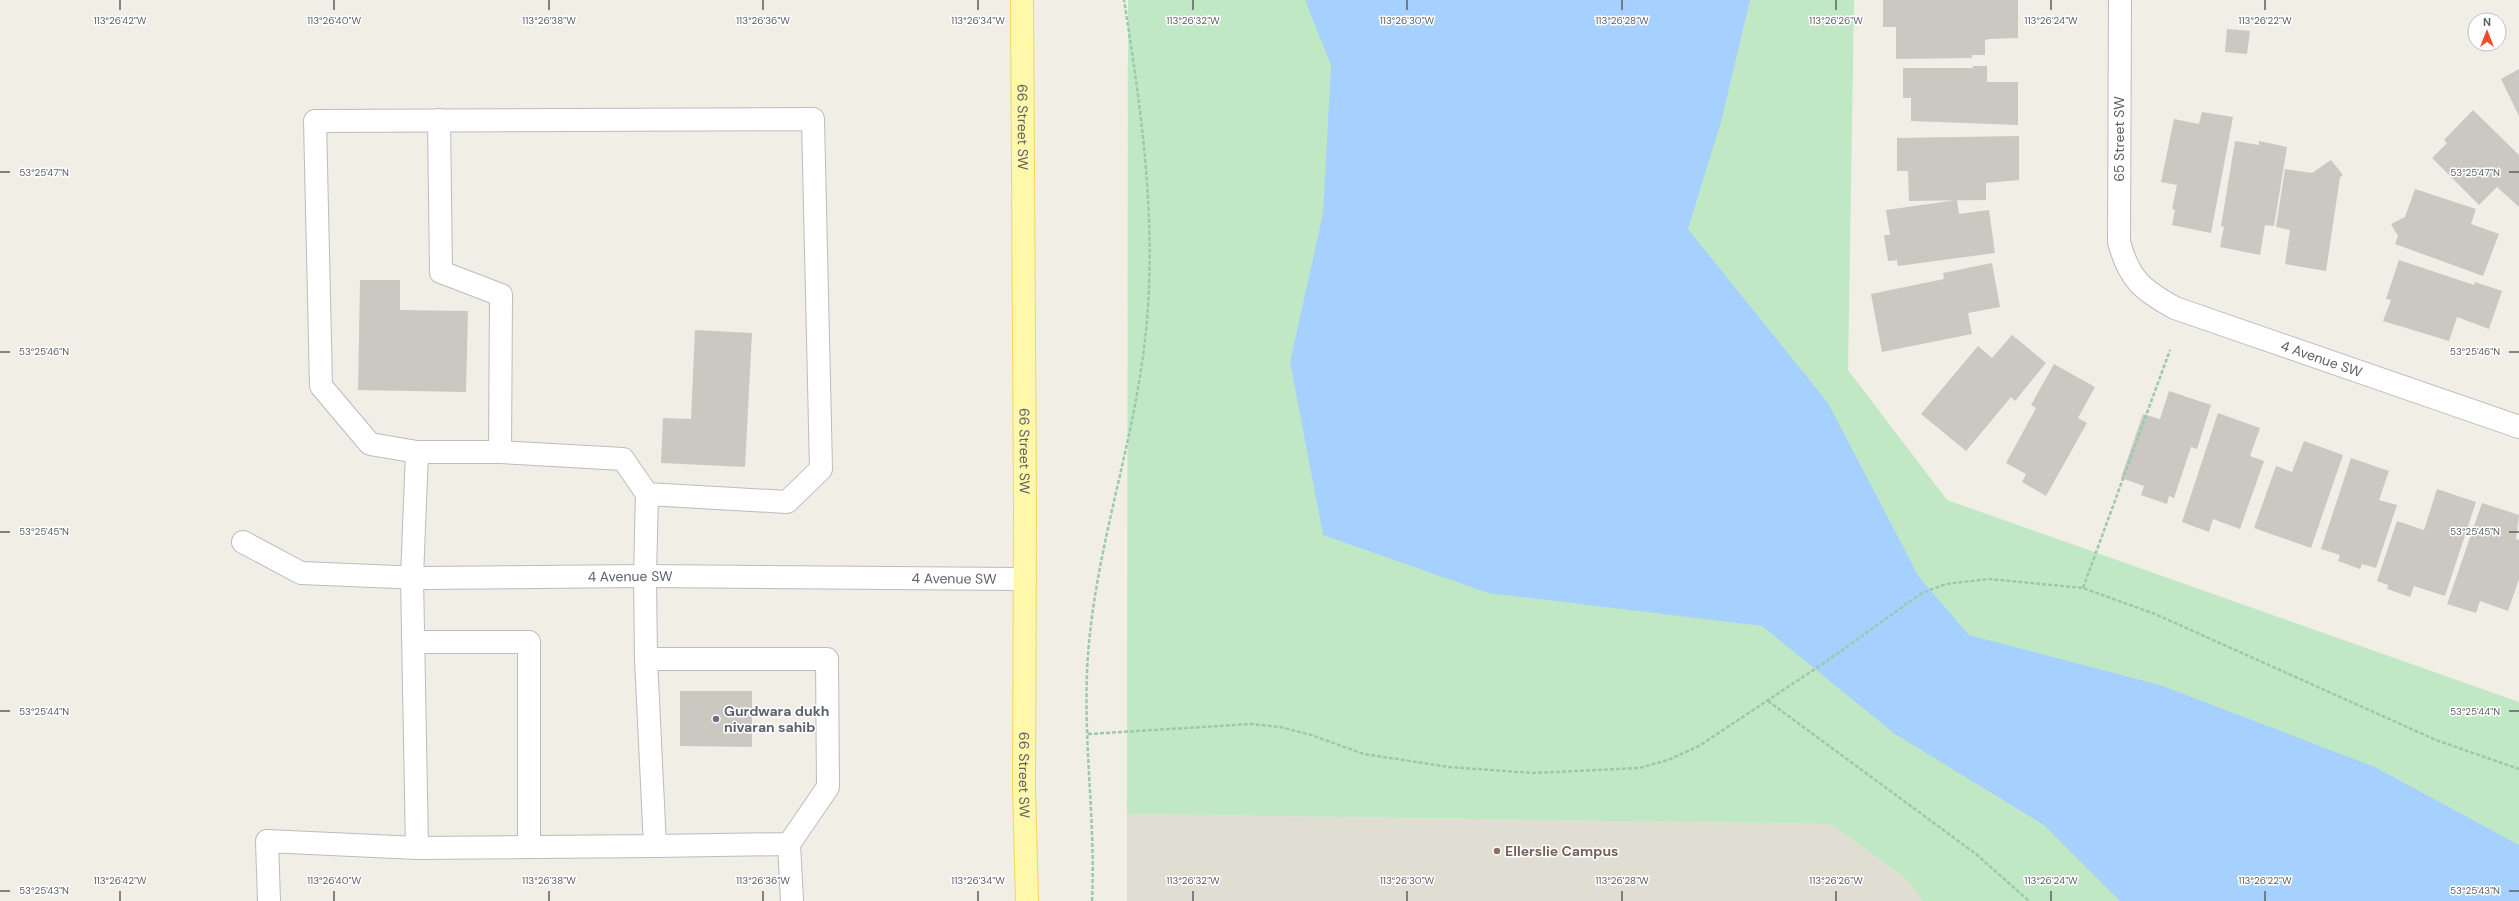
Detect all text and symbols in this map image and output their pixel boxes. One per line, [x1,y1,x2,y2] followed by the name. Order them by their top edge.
[2467,12,2507,52] north arrow
[93,14,147,27] text: 113°26'42"W
[307,14,361,27] text: 113°26'40"W
[522,14,576,27] text: 113°26'38"W
[736,14,790,27] text: 113°26'36"W
[951,14,1005,27] text: 113°26'34"W
[1166,14,1220,27] text: 113°26'32"W
[1380,14,1435,27] text: 113°26'30"W
[1595,14,1649,27] text: 113°26'28"W
[1809,14,1863,27] text: 113°26'26"W
[2024,14,2078,27] text: 113°26'24"W
[2238,14,2292,27] text: 113°26'22"W
[2483,15,2491,29] text: N
[1013,84,1032,171] street label: 66 Street SW
[2110,96,2128,182] street label: 65 Street SW
[19,166,69,179] text: 53°25'47"N
[2450,166,2500,179] text: 53°25'47"N
[2278,336,2365,381] street label: 4 Avenue SW
[19,345,69,358] text: 53°25'46"N
[2450,345,2500,358] text: 53°25'46"N
[1015,408,1034,495] street label: 66 Street SW
[19,525,69,538] text: 53°25'45"N
[2450,525,2500,538] text: 53°25'45"N
[588,567,673,586] street label: 4 Avenue SW
[912,569,997,588] street label: 4 Avenue SW
[724,702,829,736] place label: Gurdwara dukh nivaran sahib
[19,705,69,718] text: 53°25'44"N
[2450,705,2500,718] text: 53°25'44"N
[711,714,721,724] marker: Gurdwara dukh nivaran sahib
[1015,732,1034,819] street label: 66 Street SW
[1505,842,1618,860] place label: Ellerslie Campus
[1492,846,1502,856] marker: Ellerslie Campus
[93,874,147,887] text: 113°26'42"W
[307,874,361,887] text: 113°26'40"W
[522,874,576,887] text: 113°26'38"W
[736,874,790,887] text: 113°26'36"W
[951,874,1005,887] text: 113°26'34"W
[1166,874,1220,887] text: 113°26'32"W
[1380,874,1435,887] text: 113°26'30"W
[1595,874,1649,887] text: 113°26'28"W
[1809,874,1863,887] text: 113°26'26"W
[2024,874,2078,887] text: 113°26'24"W
[2238,874,2292,887] text: 113°26'22"W
[19,884,69,897] text: 53°25'43"N
[2450,884,2500,897] text: 53°25'43"N

